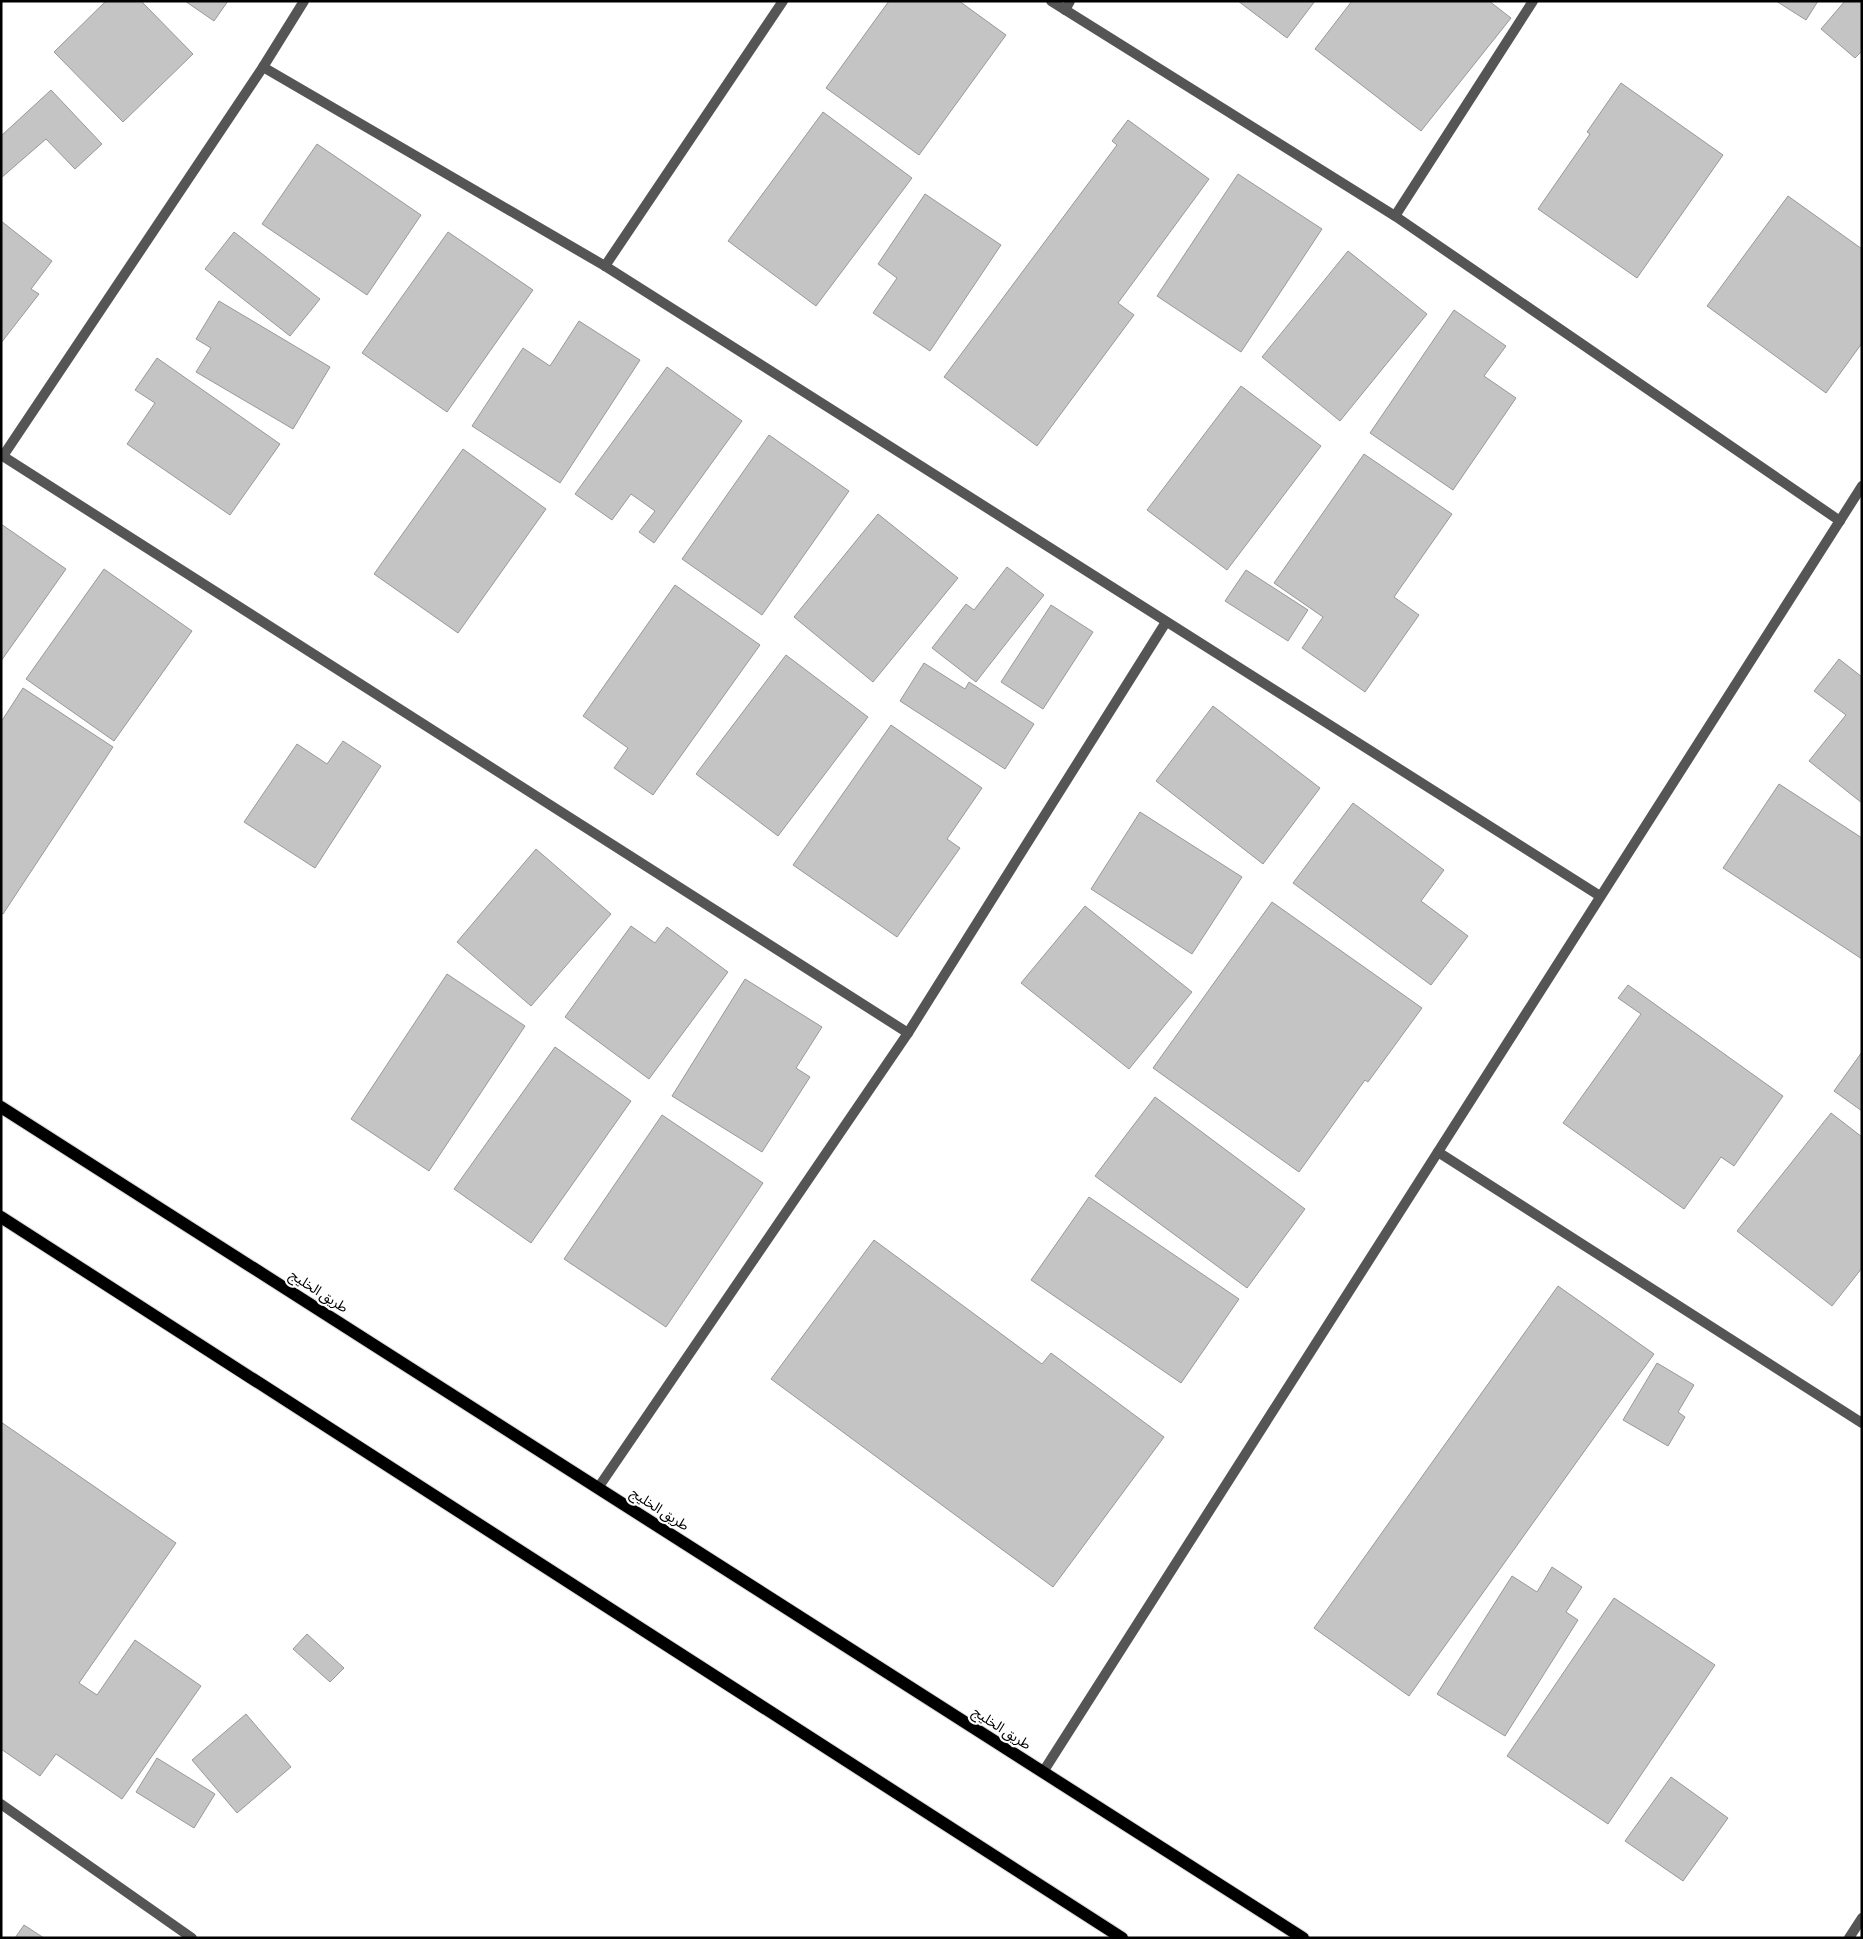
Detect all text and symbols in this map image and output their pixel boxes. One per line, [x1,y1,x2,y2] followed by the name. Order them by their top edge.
[285,1266,351,1318] street label: طريق الخليج
[626,1484,692,1536] street label: طريق الخليج
[968,1703,1034,1755] street label: طريق الخليج

